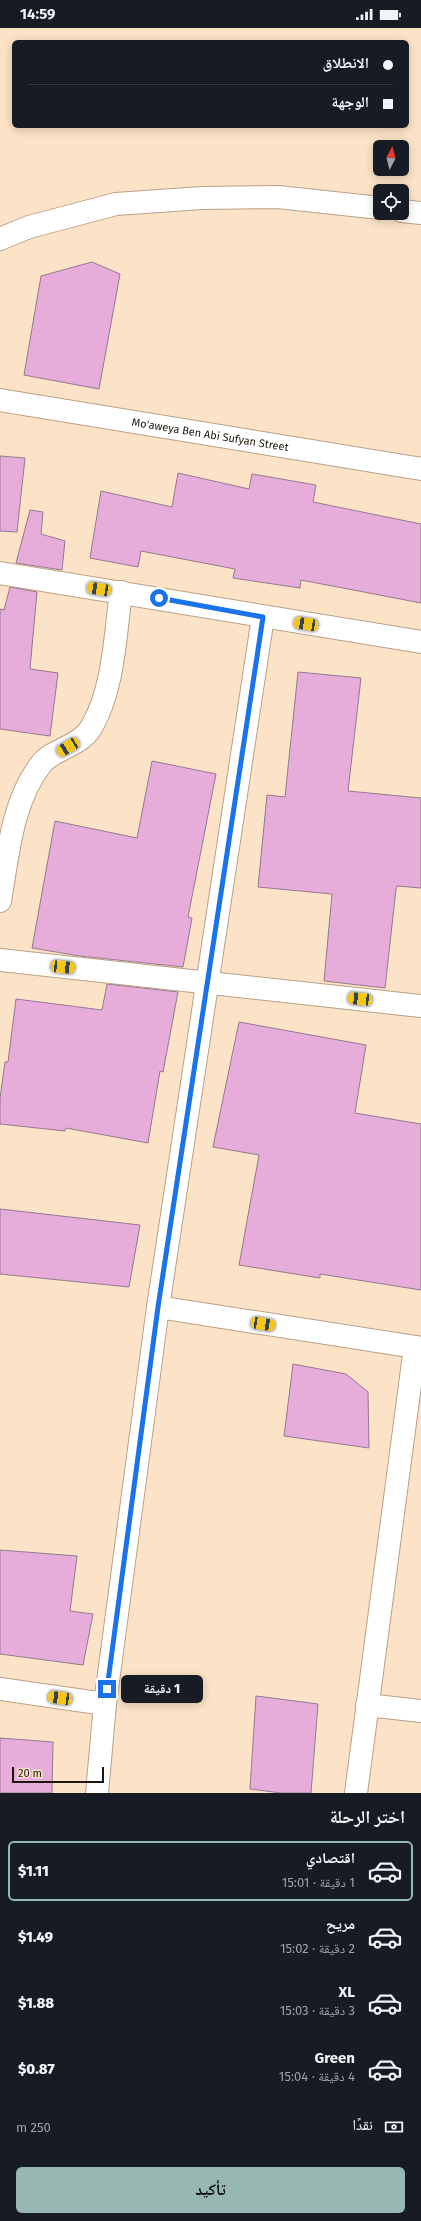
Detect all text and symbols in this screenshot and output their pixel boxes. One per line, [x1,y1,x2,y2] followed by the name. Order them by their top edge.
[20,5,55,23] text: 14:59
[323,54,369,72] text: الانطلاق
[331,93,369,111] text: الوجهة
[373,140,409,176] north arrow
[373,140,409,220] map controls
[373,184,409,220] button: locate
[131,416,289,454] street label: Mo'aweya Ben Abi Sufyan Street
[86,581,112,597] car
[150,589,168,607] route start
[293,616,319,632] car
[55,736,81,758] car
[50,960,76,974] car
[347,992,373,1006] car
[250,1316,276,1332] car
[121,1675,203,1703] callout: 1 دقيقة
[98,1680,116,1698] route end
[144,1681,180,1696] text: 1 دقيقة
[47,1690,73,1706] car
[12,1765,104,1784] scale bar
[18,1767,42,1780] text: 20 m
[330,1806,405,1828] text: اختر الرحلة
[306,1849,355,1867] text: اقتصادي
[367,1853,403,1889] icon: car
[18,1862,49,1880] text: $1.11
[282,1875,355,1890] text: 1 دقيقة · 15:01
[326,1915,355,1933] text: مريح
[367,1919,403,1955] icon: car
[18,1928,53,1946] text: $1.49
[280,1941,355,1956] text: 2 دقيقة · 15:02
[339,1983,355,2001] text: XL
[367,1985,403,2021] icon: car
[18,1994,54,2012] text: $1.88
[280,2003,355,2018] text: 3 دقيقة · 15:03
[315,2049,355,2067] text: Green
[367,2051,403,2087] icon: car
[18,2060,55,2078] text: $0.87
[279,2069,355,2084] text: 4 دقيقة · 15:04
[352,2116,373,2134] text: نقدًا
[383,2116,405,2138] icon: cash
[16,2120,51,2135] text: 250 m
[16,2167,405,2213] button: تأكيد

